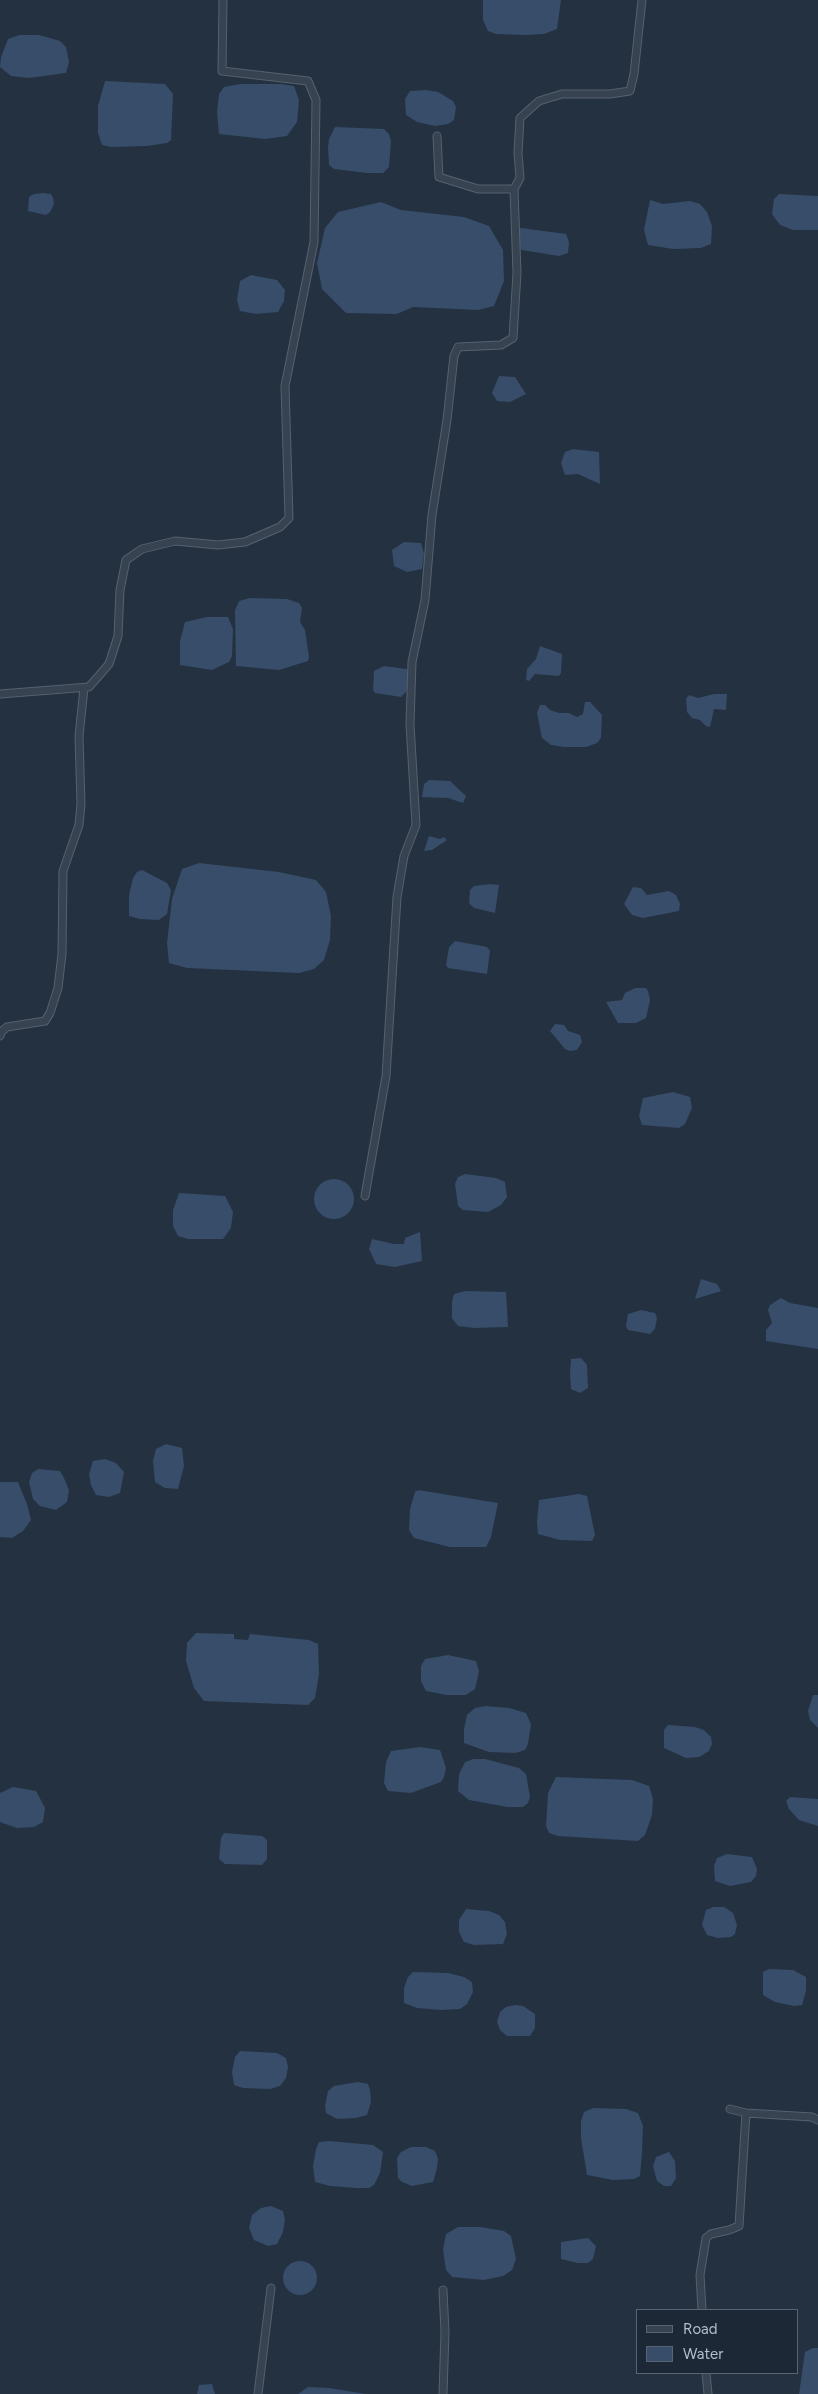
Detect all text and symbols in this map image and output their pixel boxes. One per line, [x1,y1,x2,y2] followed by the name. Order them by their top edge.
[636,2309,798,2374] legend
[683,2320,718,2338] text: Road
[683,2345,723,2363] text: Water

